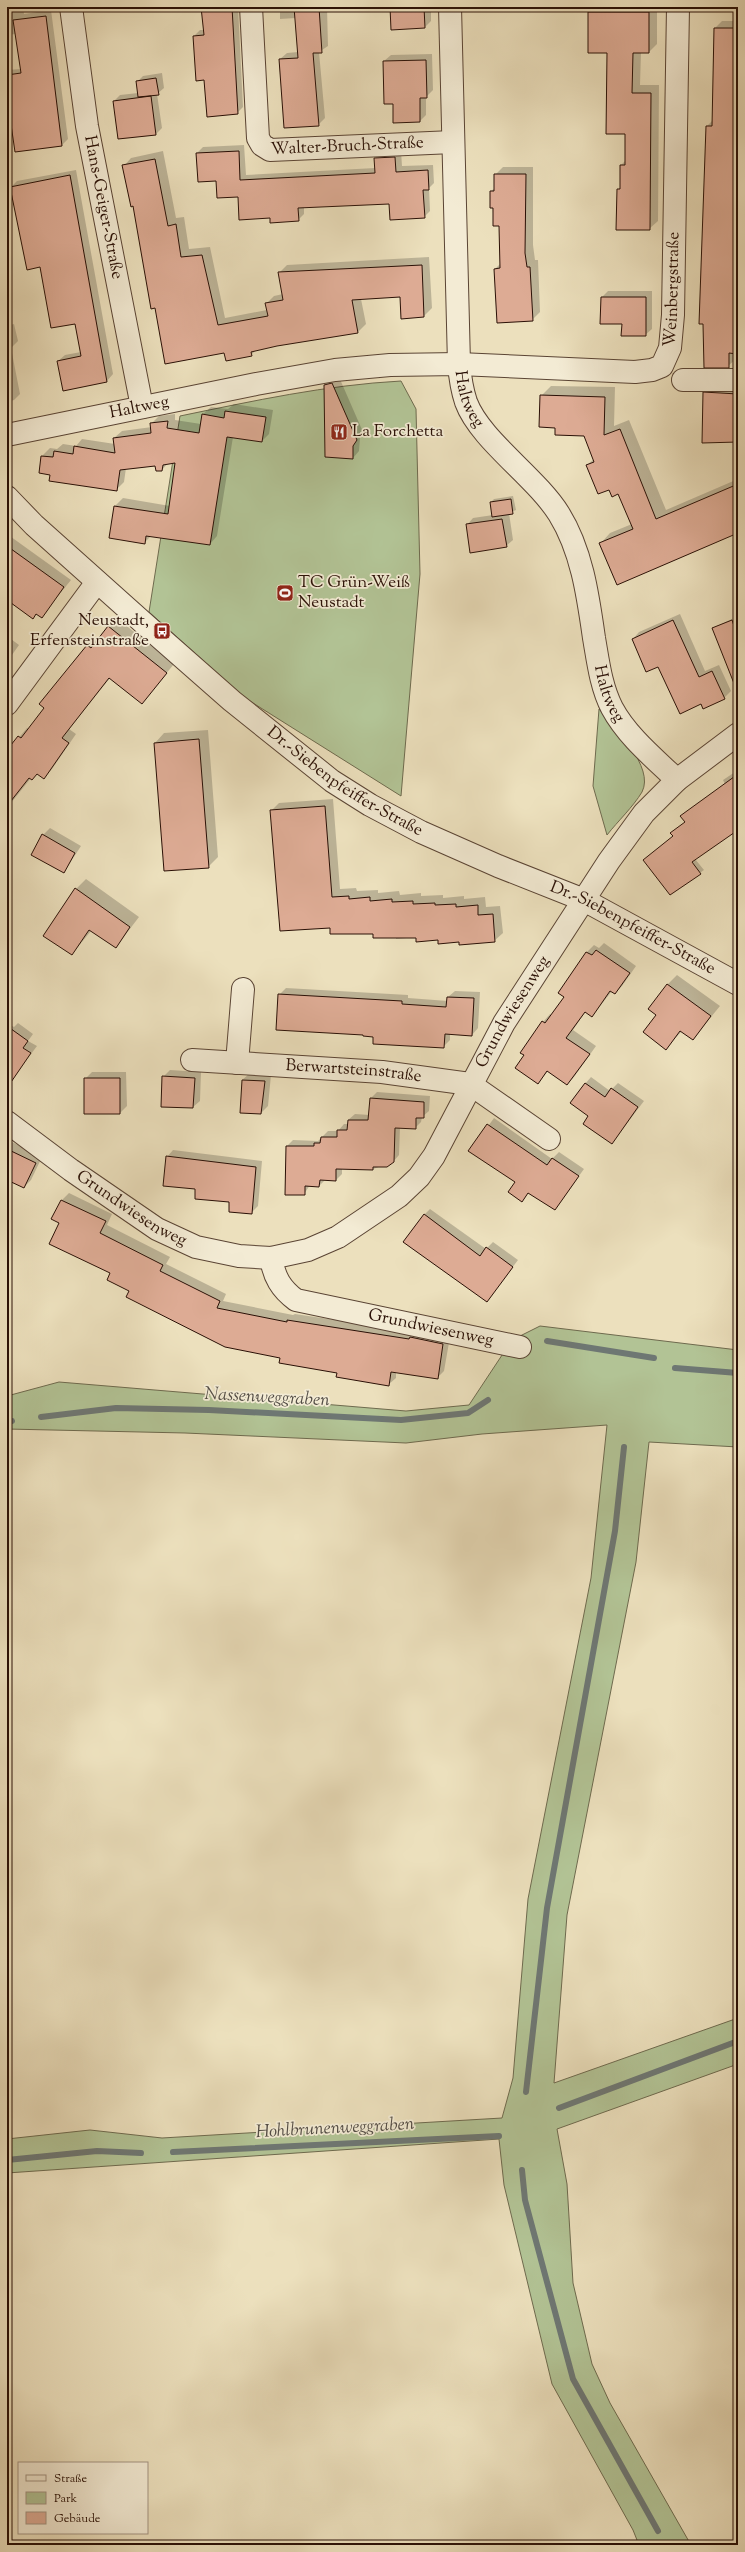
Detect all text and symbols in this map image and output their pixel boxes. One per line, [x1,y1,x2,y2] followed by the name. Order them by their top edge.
[270,131,424,162] street label: Walter-Bruch-Straße
[77,134,129,281] street label: Hans-Geiger-Straße
[658,232,686,348] street label: Weinbergstraße
[448,369,490,433] street label: Haltweg
[107,390,171,426] street label: Haltweg
[352,420,443,444] place label: La Forchetta
[329,422,349,442] restaurant icon: La Forchetta
[298,571,410,615] place label: TC Grün-Weiß Neustadt
[275,583,295,603] sports icon: TC Grün-Weiß Neustadt
[30,609,149,653] place label: Neustadt, Erfensteinstraße
[152,621,172,641] bus stop icon: Neustadt, Erfensteinstraße
[587,663,630,728] street label: Haltweg
[261,721,427,843] street label: Dr.-Siebenpfeiffer-Straße
[546,876,720,981] street label: Dr.-Siebenpfeiffer-Straße
[470,951,556,1073] street label: Grundwiesenweg
[285,1054,423,1089] street label: Berwartsteinstraße
[71,1165,191,1253] street label: Grundwiesenweg
[366,1303,496,1353] street label: Grundwiesenweg
[204,1382,331,1414] water label: Nassenweggraben
[255,2112,416,2146] water label: Hohlbrunenweggraben
[18,2462,148,2534] legend
[54,2470,88,2488] text: Straße
[54,2490,77,2508] text: Park
[54,2510,101,2528] text: Gebäude

